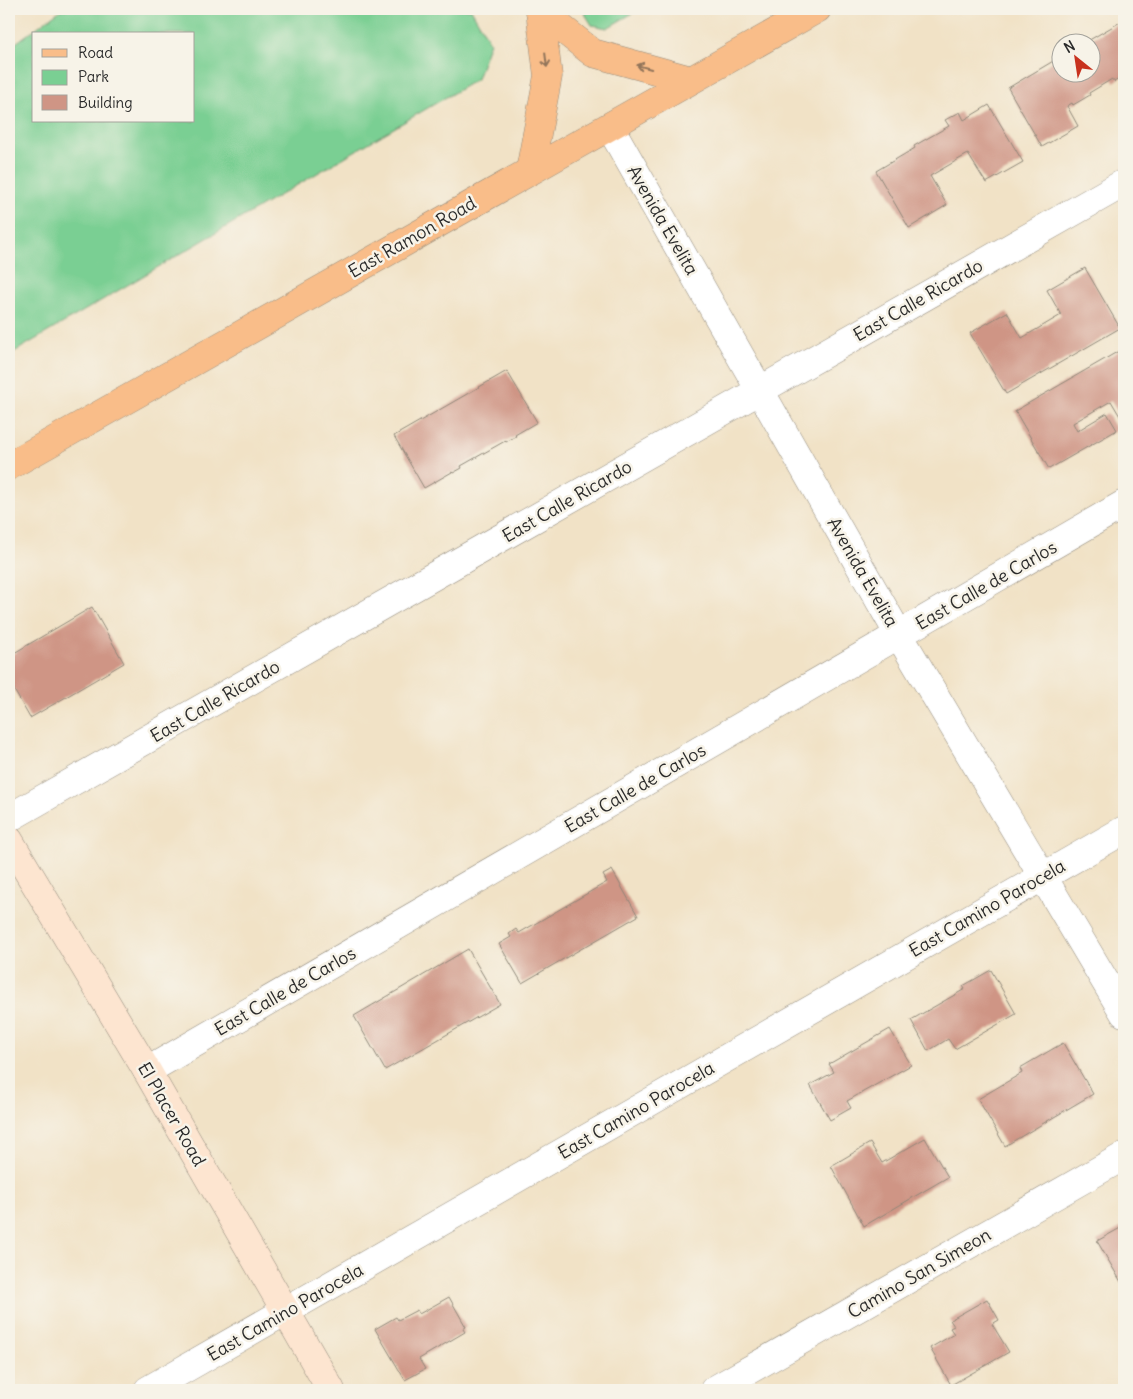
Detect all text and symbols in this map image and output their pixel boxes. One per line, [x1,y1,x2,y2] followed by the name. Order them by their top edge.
[32,32,195,122] legend
[1050,32,1100,82] north arrow
[1061,37,1078,57] text: N
[78,43,113,62] text: Road
[541,51,551,67] one-way arrow
[636,62,652,72] one-way arrow
[78,67,109,86] text: Park
[78,93,133,112] text: Building
[622,161,704,279] street label: Avenida Evelita
[344,191,480,283] street label: East Ramon Road
[849,254,987,346] street label: East Calle Ricardo
[498,455,636,547] street label: East Calle Ricardo
[822,513,904,631] street label: Avenida Evelita
[911,535,1061,635] street label: East Calle de Carlos
[146,655,284,747] street label: East Calle Ricardo
[560,738,710,838] street label: East Calle de Carlos
[905,854,1069,962] street label: East Camino Parocela
[210,941,360,1041] street label: East Calle de Carlos
[554,1056,718,1164] street label: East Camino Parocela
[133,1058,211,1170] street label: El Placer Road
[843,1223,995,1323] street label: Camino San Simeon
[203,1258,367,1366] street label: East Camino Parocela

